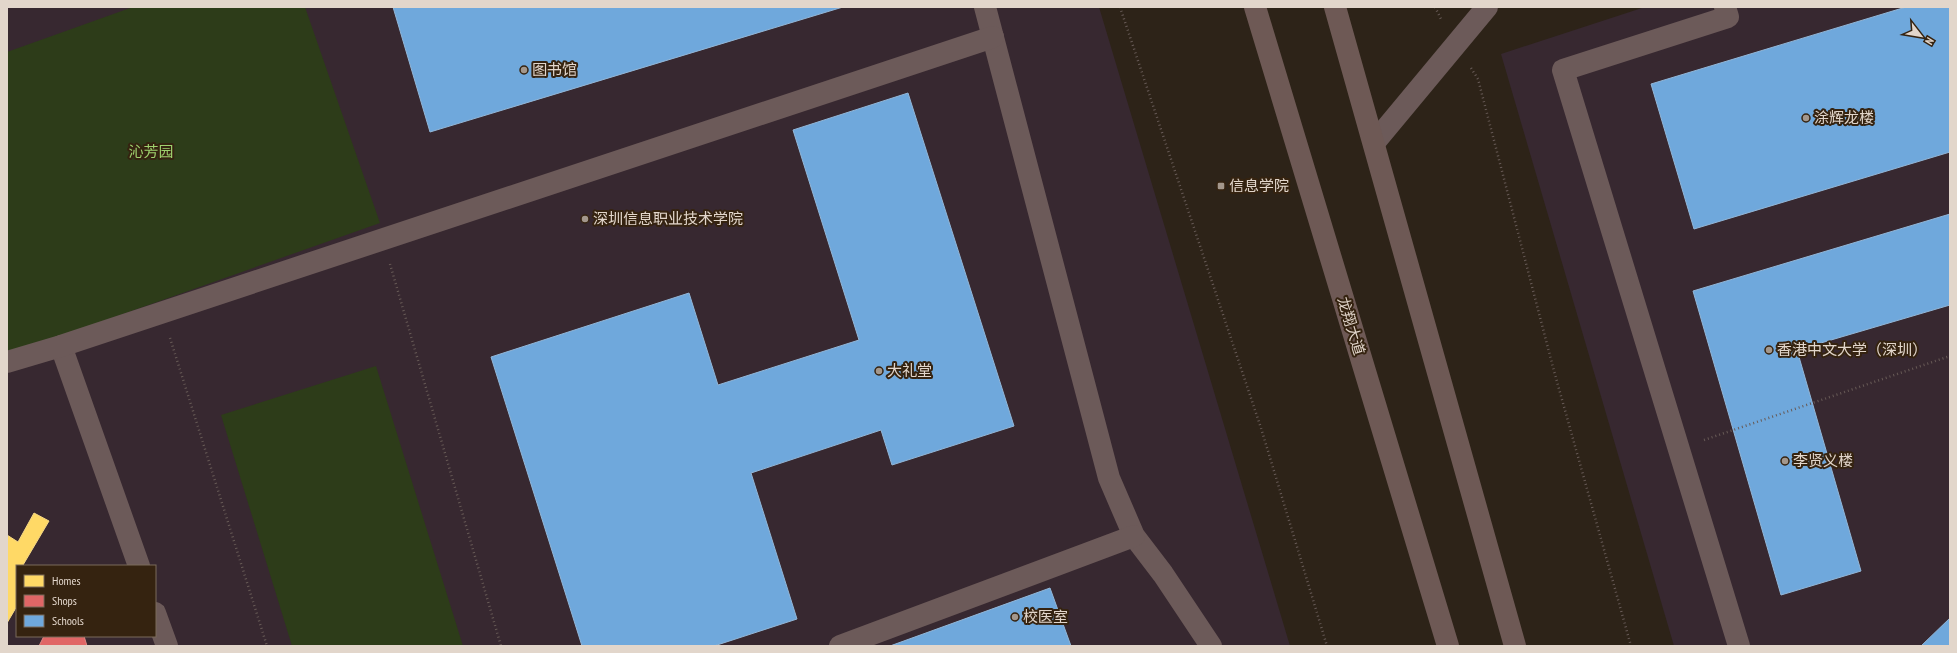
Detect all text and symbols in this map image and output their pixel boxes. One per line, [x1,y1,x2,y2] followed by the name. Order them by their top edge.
[1901,16,1941,56] north arrow
[1922,35,1937,47] text: N
[532,60,577,79] place label: 图书馆
[519,65,529,75] marker: 图书馆
[1814,108,1874,127] place label: 涂辉龙楼
[1801,113,1811,123] marker: 涂辉龙楼
[128,142,174,161] park label: 沁芳园
[1229,176,1289,195] place label: 信息学院
[1216,181,1226,191] marker: 信息学院
[593,209,743,228] place label: 深圳信息职业技术学院
[580,214,590,224] marker: 深圳信息职业技术学院
[1334,294,1369,357] street label: 龙翔大道
[1777,340,1927,359] place label: 香港中文大学（深圳）
[1764,345,1774,355] marker: 香港中文大学（深圳）
[887,361,932,380] place label: 大礼堂
[874,366,884,376] marker: 大礼堂
[1793,451,1853,470] place label: 李贤义楼
[1780,456,1790,466] marker: 李贤义楼
[16,565,156,637] legend
[52,573,80,588] text: Homes
[52,593,77,608] text: Shops
[1023,607,1068,626] place label: 校医室
[1010,612,1020,622] marker: 校医室
[52,613,84,628] text: Schools

